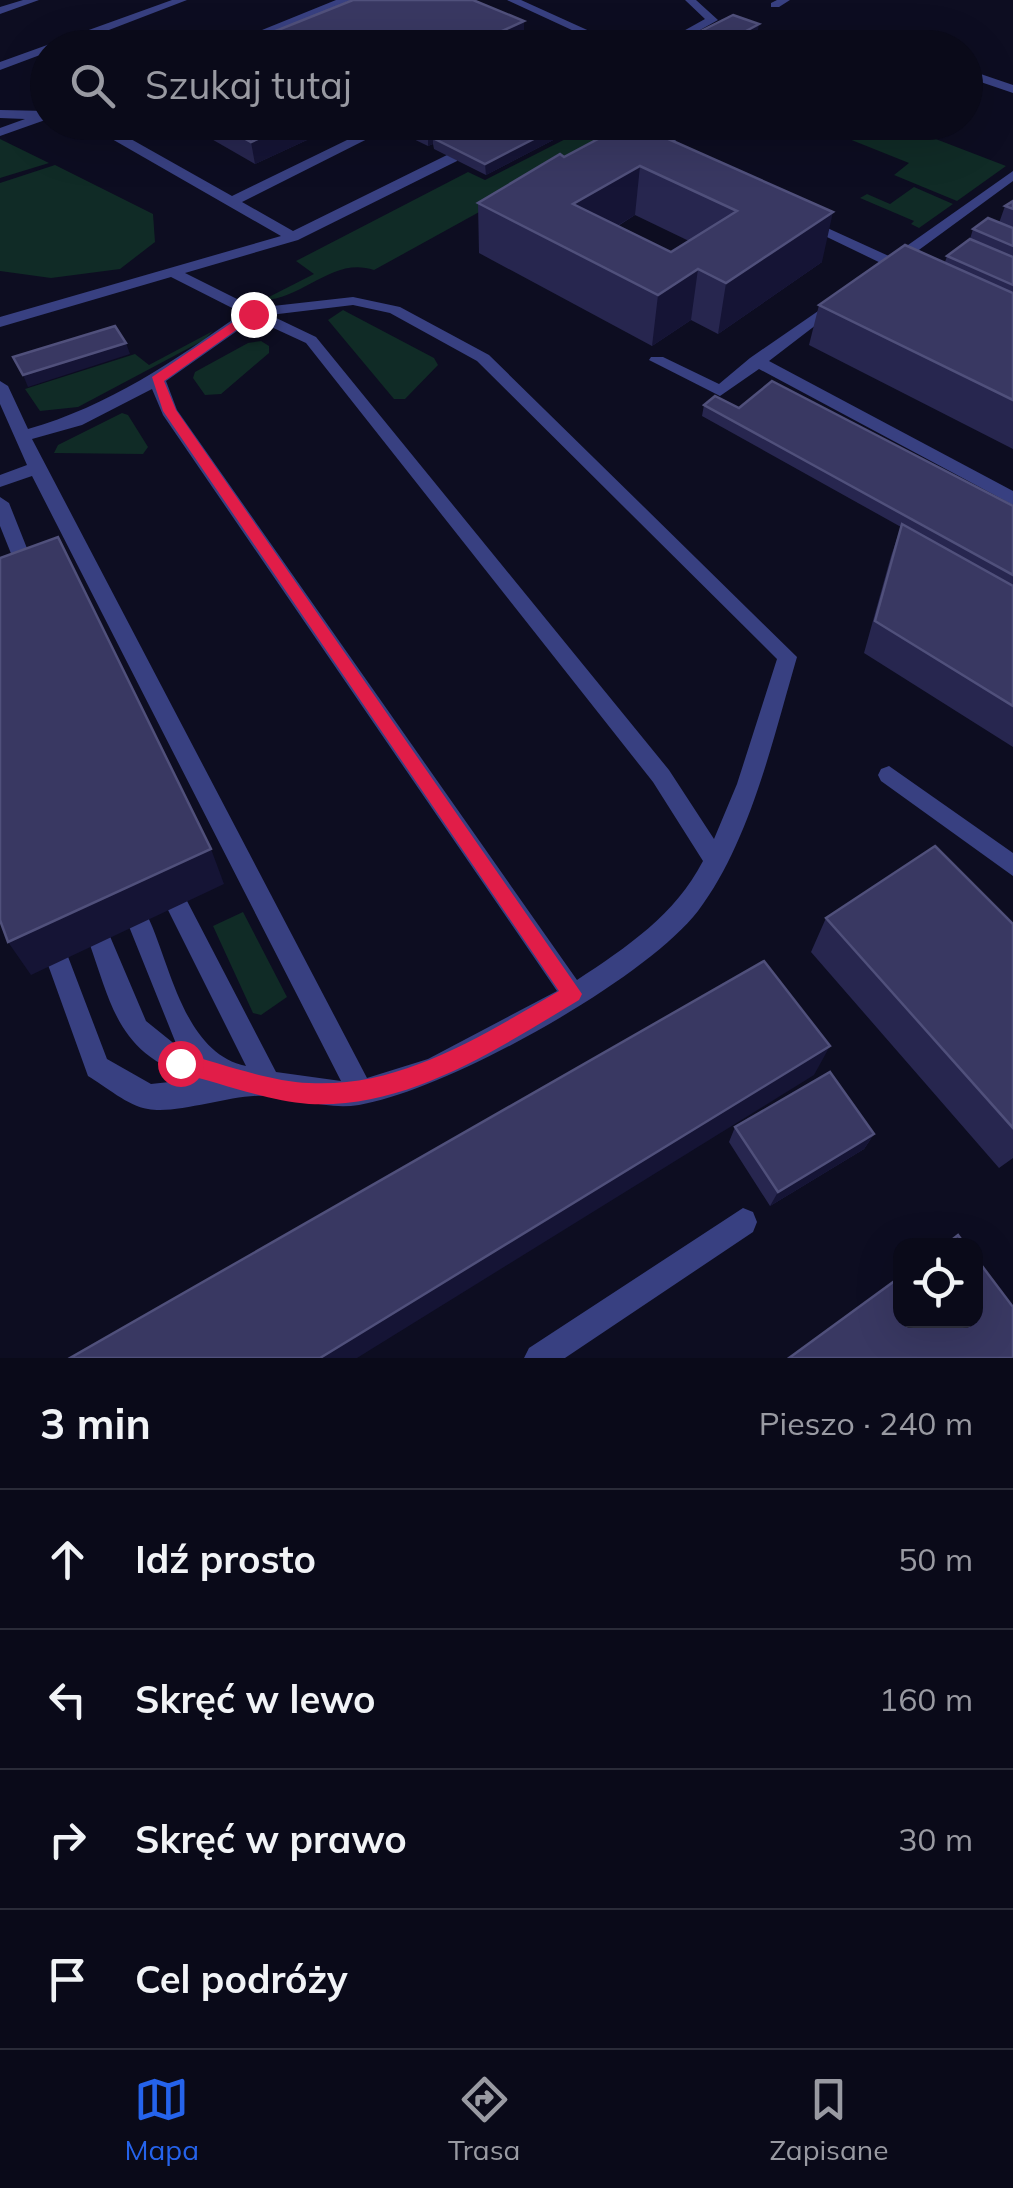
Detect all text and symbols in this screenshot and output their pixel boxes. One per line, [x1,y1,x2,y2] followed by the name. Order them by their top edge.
[30,30,983,140] search box
[65,58,120,113] icon: search
[145,61,352,109] text: Szukaj tutaj
[231,292,277,338] route end
[158,1041,204,1087] route start
[893,1238,983,1328] map controls
[893,1238,983,1328] button: locate
[40,1397,151,1450] text: 3 min
[759,1403,973,1443] text: Pieszo · 240 m
[40,1532,95,1587] icon: ahead
[135,1535,316,1583] text: Idź prosto
[898,1539,973,1579] text: 50 m
[40,1672,95,1727] icon: left
[135,1675,376,1723] text: Skręć w lewo
[879,1679,973,1719] text: 160 m
[40,1812,95,1867] icon: right
[135,1815,407,1863] text: Skręć w prawo
[898,1819,973,1859] text: 30 m
[40,1952,95,2007] icon: arrive
[135,1955,348,2003] text: Cel podróży
[125,2072,199,2167] tab: Mapa
[448,2072,520,2167] tab: Trasa
[769,2072,888,2167] tab: Zapisane

